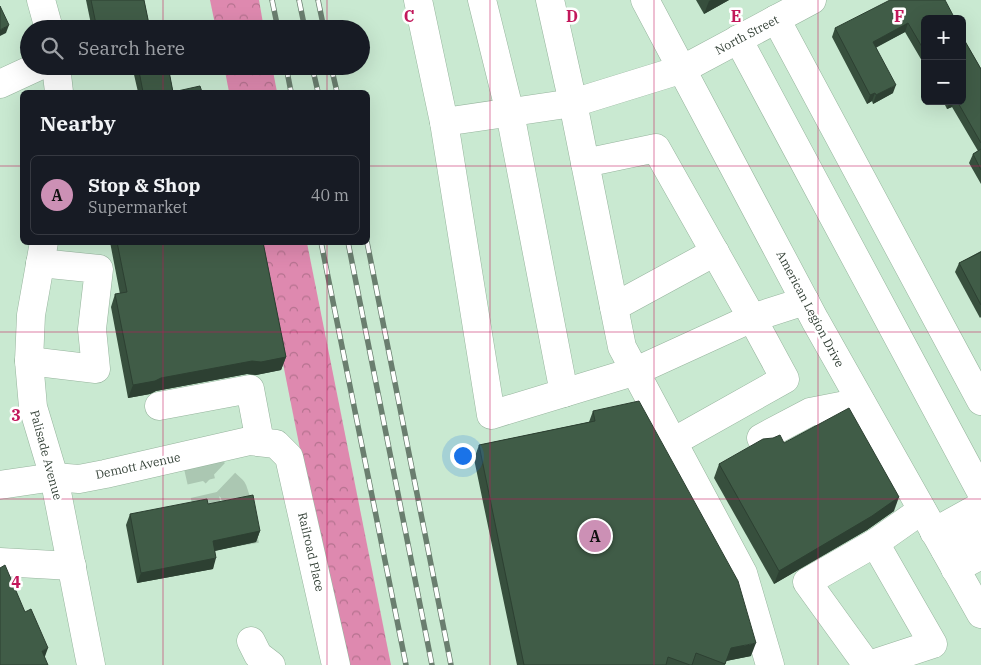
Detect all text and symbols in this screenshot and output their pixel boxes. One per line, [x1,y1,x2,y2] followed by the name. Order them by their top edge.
[404,6,414,26] text: C
[566,6,578,26] text: D
[731,6,741,26] text: E
[894,6,904,26] text: F
[712,12,781,58] street label: North Street
[921,15,966,105] map controls
[921,15,966,60] button: +
[20,20,370,75] search box
[38,34,66,62] icon: search
[78,36,185,60] text: Search here
[921,60,966,105] button: −
[40,109,116,137] text: Nearby
[88,173,201,197] text: Stop & Shop
[51,185,63,205] text: A
[311,185,349,205] text: 40 m
[88,197,187,217] text: Supermarket
[773,248,848,370] street label: American Legion Drive
[11,405,21,425] text: 3
[27,408,66,501] street label: Palisade Avenue
[450,443,476,469] your location
[94,449,182,482] street label: Demott Avenue
[295,511,328,593] street label: Railroad Place
[579,517,611,555] pin: A
[11,572,21,592] text: 4

